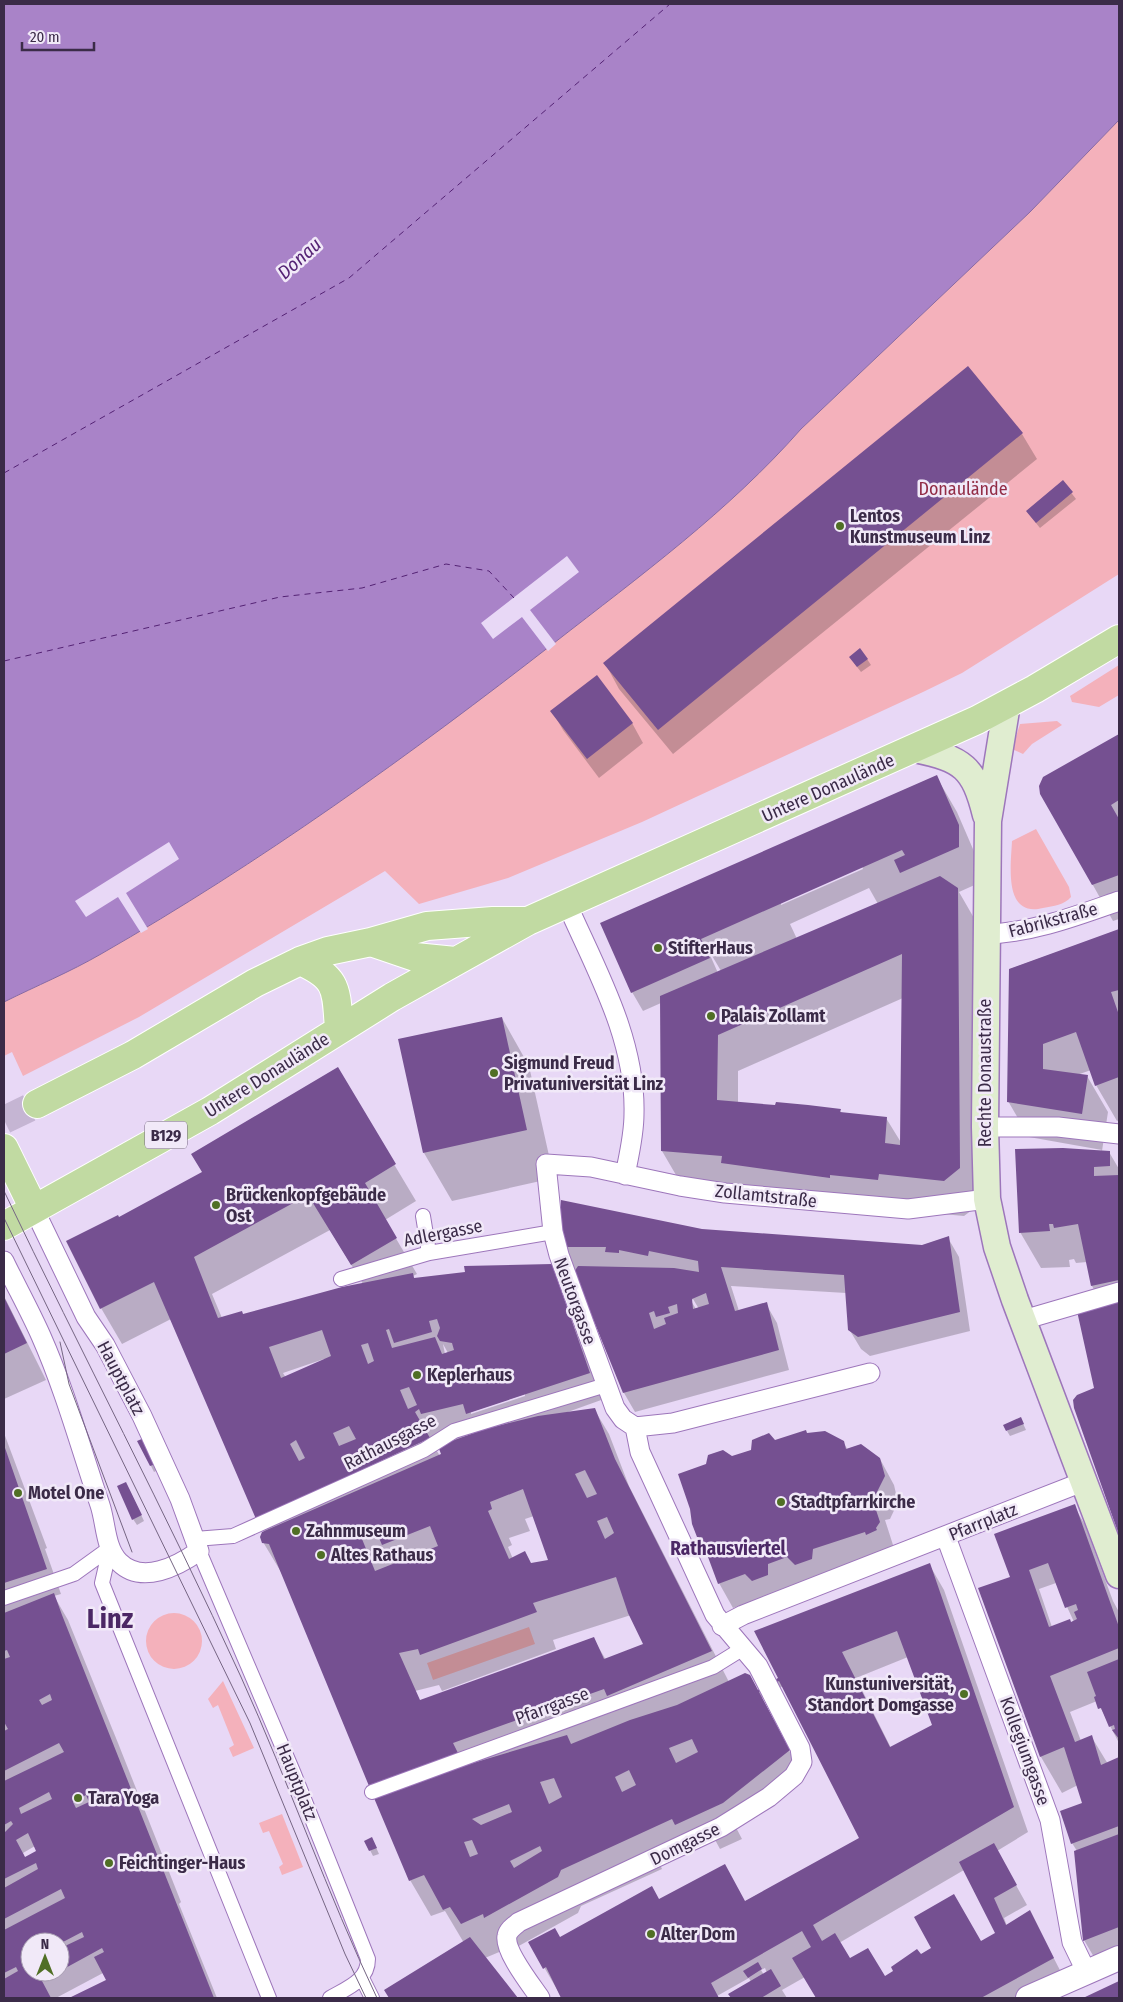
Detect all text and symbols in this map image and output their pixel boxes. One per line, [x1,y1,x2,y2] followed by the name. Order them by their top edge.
[22,20,95,52] scale bar
[30,28,60,46] text: 20 m
[273,233,326,284] water label: Donau
[918,478,1008,500] park label: Donaulände
[850,505,991,548] place label: Lentos Kunstmuseum Linz
[834,520,846,532] marker: Lentos Kunstmuseum Linz
[758,749,898,827] street label: Untere Donaulände
[1006,898,1100,942] street label: Fabrikstraße
[668,937,753,959] place label: StifterHaus
[652,942,664,954] marker: StifterHaus
[974,999,996,1147] street label: Rechte Donaustraße
[721,1005,826,1027] place label: Palais Zollamt
[705,1010,717,1022] marker: Palais Zollamt
[201,1028,333,1122] street label: Untere Donaulände
[504,1052,664,1095] place label: Sigmund Freud Privatuniversität Linz
[488,1067,500,1079] marker: Sigmund Freud Privatuniversität Linz
[145,1122,187,1148] road number: B129
[714,1180,818,1212] street label: Zollamtstraße
[226,1184,386,1227] place label: Brückenkopfgebäude Ost
[210,1199,222,1211] marker: Brückenkopfgebäude Ost
[402,1215,484,1251] street label: Adlergasse
[549,1254,601,1348] street label: Neutorgasse
[92,1337,150,1419] street label: Hauptplatz
[427,1364,512,1386] place label: Keplerhaus
[411,1369,423,1381] marker: Keplerhaus
[340,1409,440,1475] street label: Rathausgasse
[28,1482,104,1504] place label: Motel One
[12,1487,24,1499] marker: Motel One
[791,1491,915,1513] place label: Stadtpfarrkirche
[775,1496,787,1508] marker: Stadtpfarrkirche
[946,1498,1020,1546] street label: Pfarrplatz
[306,1520,406,1542] place label: Zahnmuseum
[290,1525,302,1537] marker: Zahnmuseum
[670,1537,787,1560] district label: Rathausviertel
[330,1544,433,1566] place label: Altes Rathaus
[315,1549,327,1561] marker: Altes Rathaus
[87,1602,134,1635] district label: Linz
[808,1673,954,1716] place label: Kunstuniversität, Standort Domgasse
[512,1683,592,1729] street label: Pfarrgasse
[958,1688,970,1700] marker: Kunstuniversität, Standort Domgasse
[995,1694,1055,1809] street label: Kollegiumgasse
[272,1740,322,1824] street label: Hauptplatz
[88,1787,159,1809] place label: Tara Yoga
[72,1792,84,1804] marker: Tara Yoga
[647,1818,723,1870] street label: Domgasse
[119,1852,245,1874] place label: Feichtinger-Haus
[103,1857,115,1869] marker: Feichtinger-Haus
[660,1923,735,1945] place label: Alter Dom
[645,1928,657,1940] marker: Alter Dom
[20,1932,70,1982] north arrow
[41,1936,49,1953] text: N

